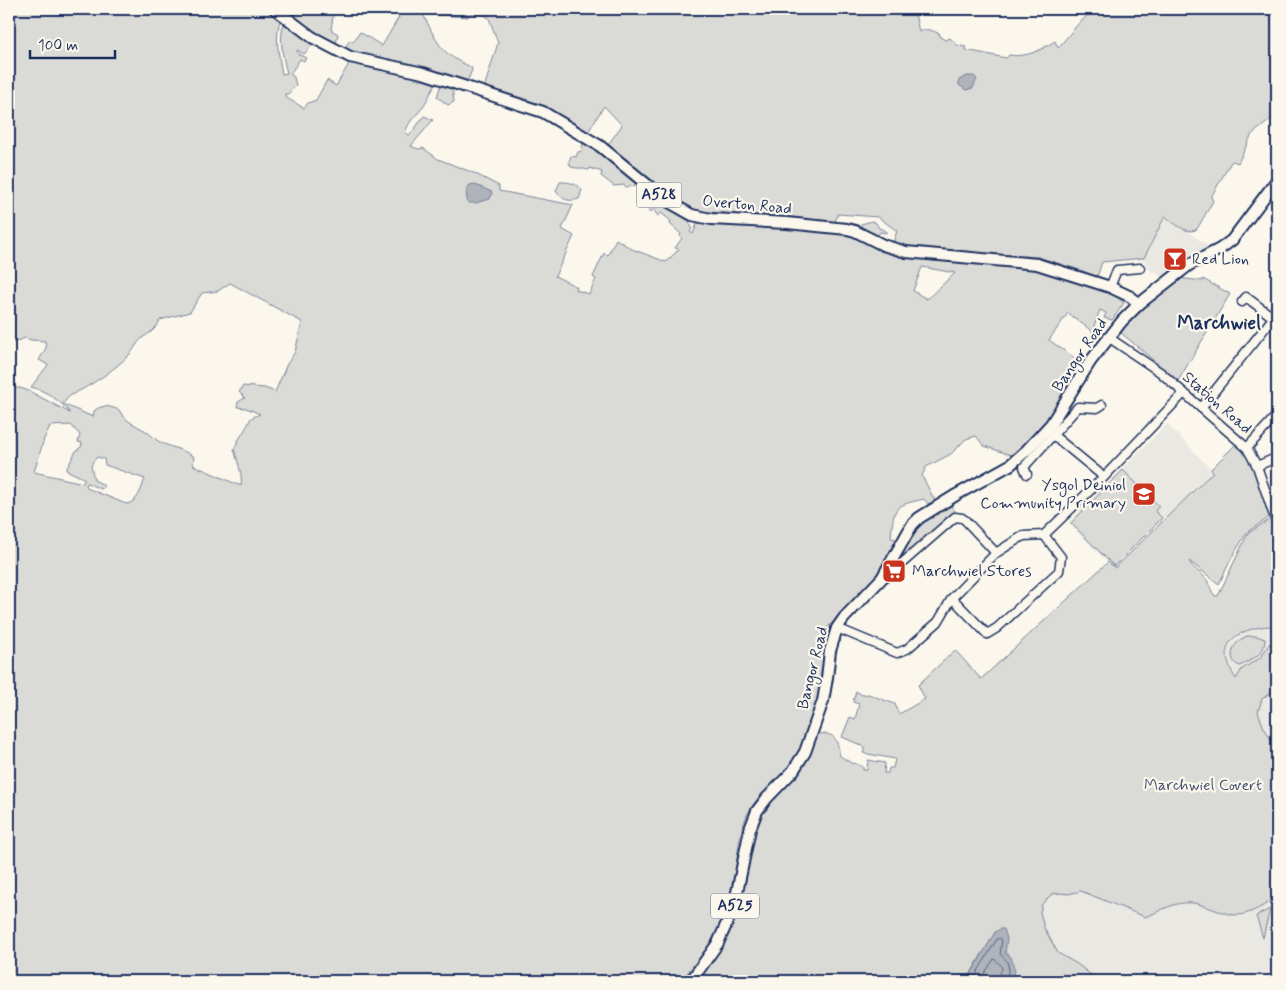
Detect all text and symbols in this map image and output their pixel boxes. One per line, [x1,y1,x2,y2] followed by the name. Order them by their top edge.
[30,28,115,60] scale bar
[38,36,78,56] text: 100 m
[636,182,682,208] road number: A528
[701,191,793,219] street label: Overton Road
[1162,246,1188,272] bar icon: Red Lion
[1192,249,1249,270] place label: Red Lion
[1177,311,1261,336] district label: Marchwiel
[1048,314,1113,396] street label: Bangor Road
[1178,367,1256,439] street label: Station Road
[980,475,1126,514] place label: Ysgol Deiniol Community Primary
[1131,481,1157,507] school or university icon: Ysgol Deiniol Community Primary
[881,558,907,584] supermarket icon: Marchwiel Stores
[912,561,1032,582] place label: Marchwiel Stores
[793,624,834,712] street label: Bangor Road
[1144,775,1262,796] park label: Marchwiel Covert
[711,894,759,918] road number: A525

